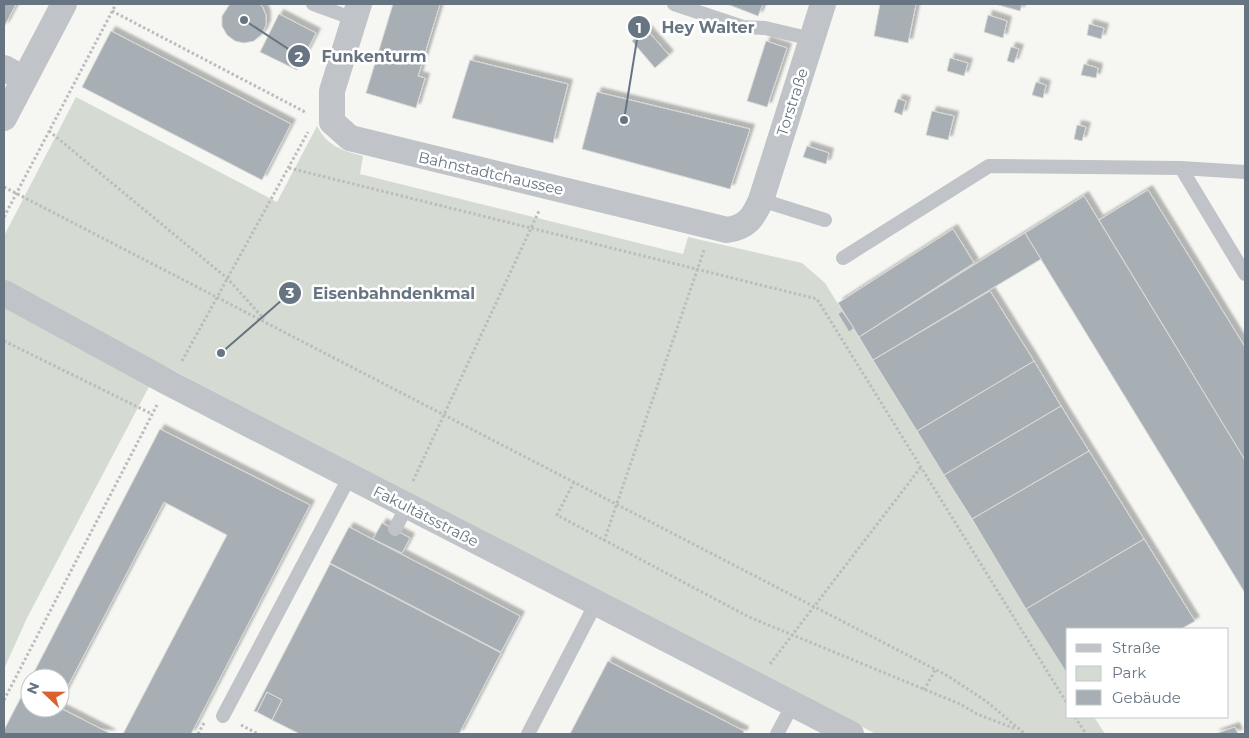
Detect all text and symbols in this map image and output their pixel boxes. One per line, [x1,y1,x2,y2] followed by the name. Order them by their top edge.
[627,12,765,43] callout: Hey Walter
[636,18,642,37] text: 1
[661,18,755,37] text: Hey Walter
[287,41,437,72] callout: Funkenturm
[295,47,304,66] text: 2
[322,47,426,66] text: Funkenturm
[772,66,812,138] street label: Torstraße
[417,147,565,199] street label: Bahnstadtchaussee
[277,278,485,309] callout: Eisenbahndenkmal
[285,283,295,302] text: 3
[313,284,475,303] text: Eisenbahndenkmal
[370,481,482,551] street label: Fakultätsstraße
[1066,628,1229,718] legend
[1112,638,1161,657] text: Straße
[1112,663,1146,682] text: Park
[20,668,70,718] north arrow
[22,680,43,697] text: N
[1112,688,1181,707] text: Gebäude

